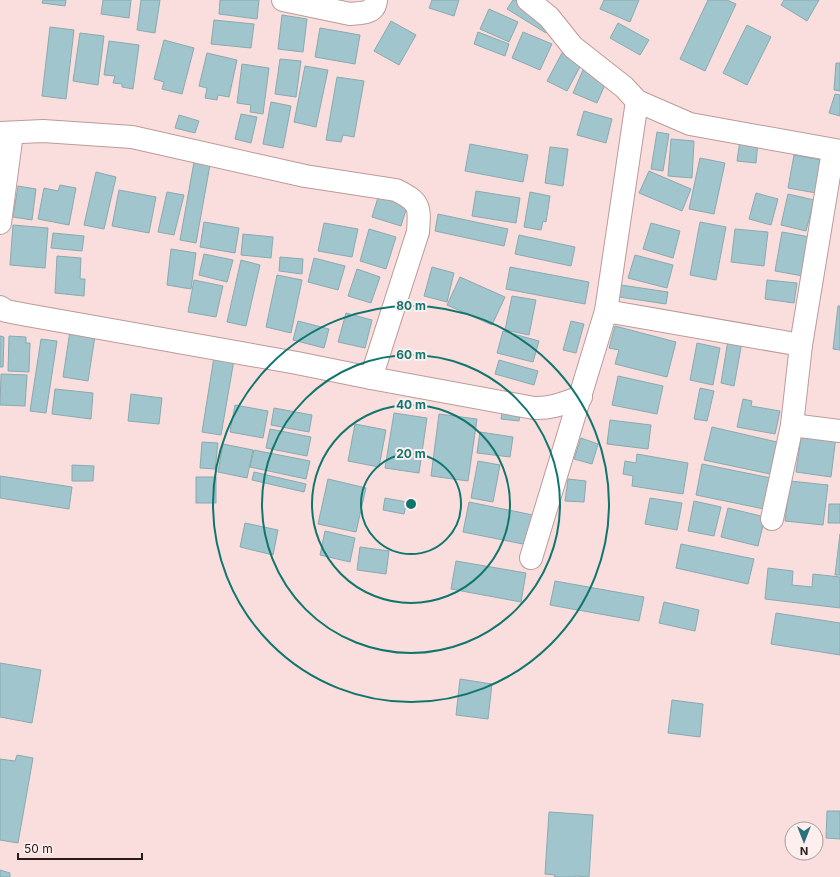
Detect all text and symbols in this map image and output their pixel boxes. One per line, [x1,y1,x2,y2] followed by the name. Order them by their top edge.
[396,298,426,313] text: 80 m
[396,347,426,362] text: 60 m
[396,397,426,412] text: 40 m
[396,446,426,461] text: 20 m
[404,497,418,511] centre of rings
[784,821,824,861] north arrow
[18,835,142,861] scale bar
[24,841,53,856] text: 50 m
[800,844,808,858] text: N

